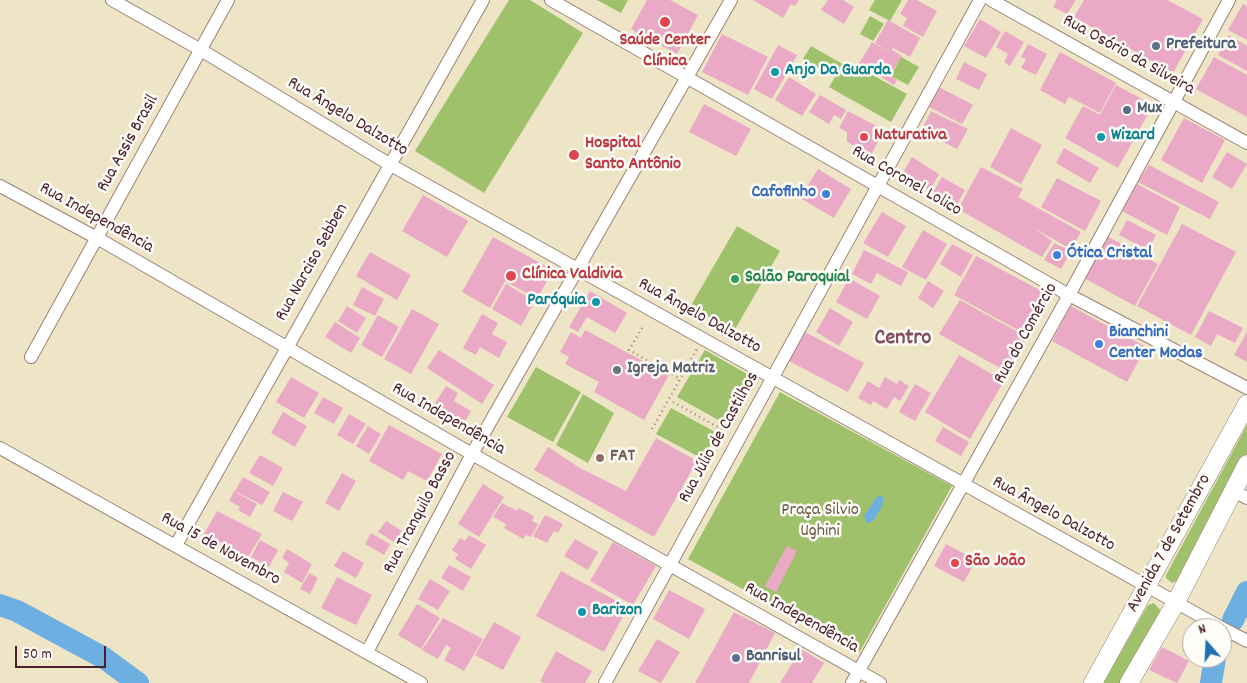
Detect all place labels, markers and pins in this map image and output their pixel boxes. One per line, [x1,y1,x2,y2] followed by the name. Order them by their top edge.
[658,15,672,29] marker: Saúde Center Clínica
[620,31,710,74] place label: Saúde Center Clínica
[1166,35,1236,57] place label: Prefeitura
[1150,40,1162,52] marker: Prefeitura
[785,61,891,83] place label: Anjo Da Guarda
[769,66,781,78] marker: Anjo Da Guarda
[1137,99,1162,121] place label: Mux
[1121,104,1133,116] marker: Mux
[874,126,947,148] place label: Naturativa
[1111,126,1155,148] place label: Wizard
[858,131,870,143] marker: Naturativa
[1095,131,1107,143] marker: Wizard
[585,134,681,176] place label: Hospital Santo Antônio
[567,148,581,162] marker: Hospital Santo Antônio
[751,183,816,205] place label: Cafofinho
[820,188,832,200] marker: Cafofinho
[1067,244,1152,266] place label: Ótica Cristal
[1051,249,1063,261] marker: Ótica Cristal
[522,265,622,287] place label: Clínica Valdivia
[745,268,850,290] place label: Salão Paroquial
[504,269,518,283] marker: Clínica Valdivia
[729,273,741,285] marker: Salão Paroquial
[527,291,586,313] place label: Paróquia
[590,296,602,308] marker: Paróquia
[1109,323,1203,366] place label: Bianchini Center Modas
[1093,338,1105,350] marker: Bianchini Center Modas
[627,359,715,381] place label: Igreja Matriz
[611,364,623,376] marker: Igreja Matriz
[610,447,635,469] place label: FAT
[594,452,606,464] marker: FAT
[965,552,1026,574] place label: São João
[949,557,961,569] marker: São João
[592,601,642,623] place label: Barizon
[576,606,588,618] marker: Barizon
[746,647,801,669] place label: Banrisul
[730,652,742,664] marker: Banrisul

